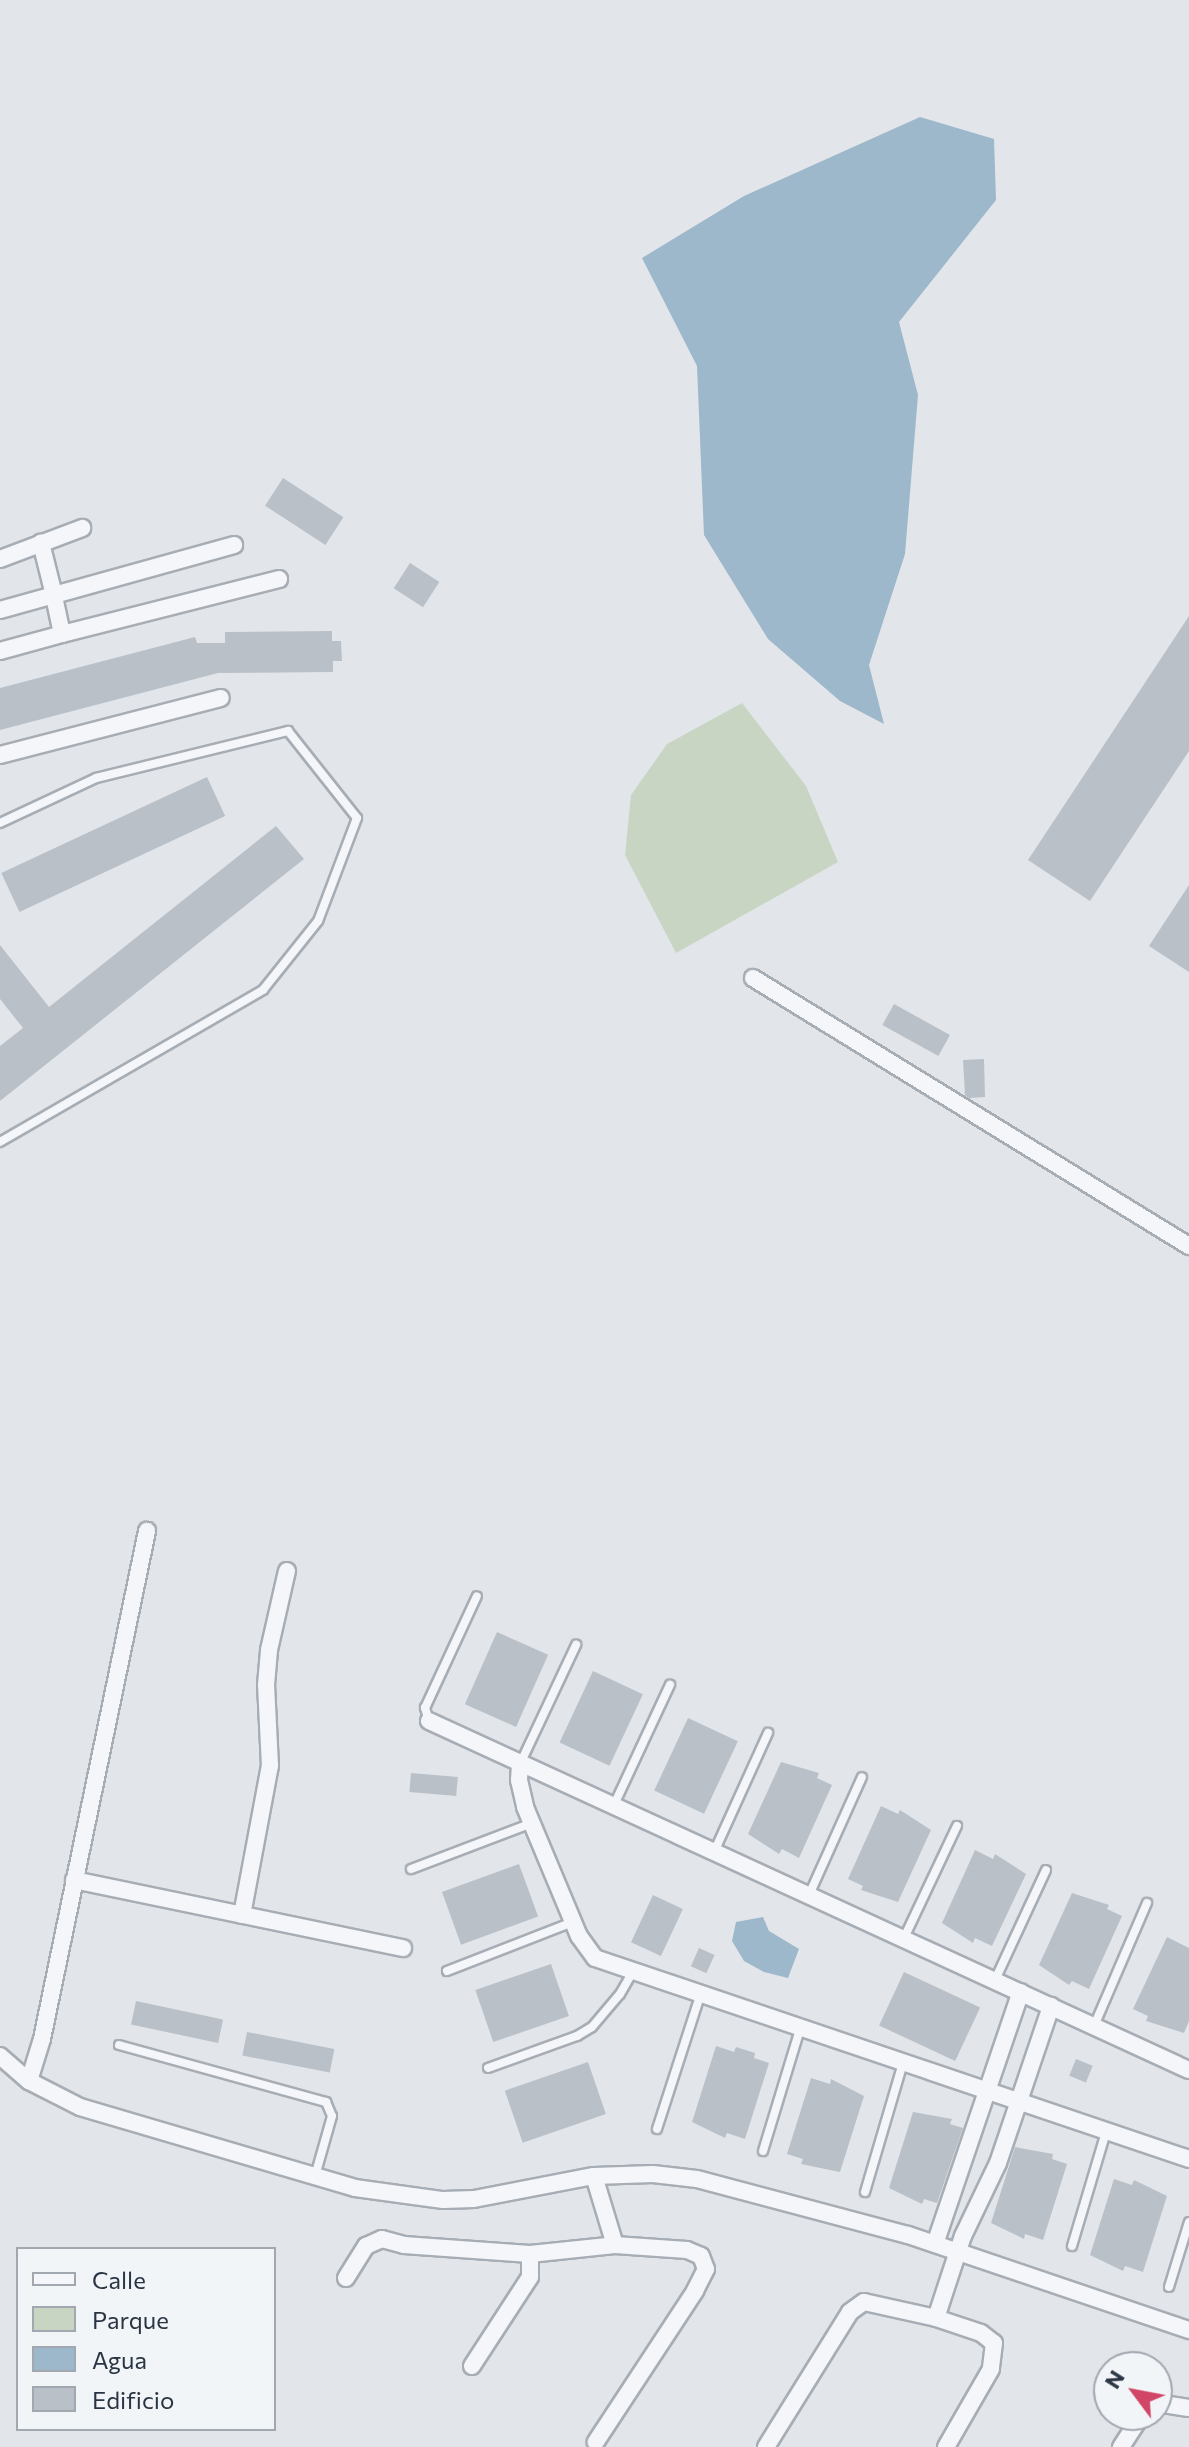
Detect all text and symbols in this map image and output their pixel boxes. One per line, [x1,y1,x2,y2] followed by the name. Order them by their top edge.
[16,2247,276,2431] legend
[92,2265,146,2294] text: Calle
[92,2305,169,2334] text: Parque
[92,2345,147,2374] text: Agua
[1093,2351,1173,2431] north arrow
[1098,2365,1130,2393] text: N
[92,2385,174,2414] text: Edificio

